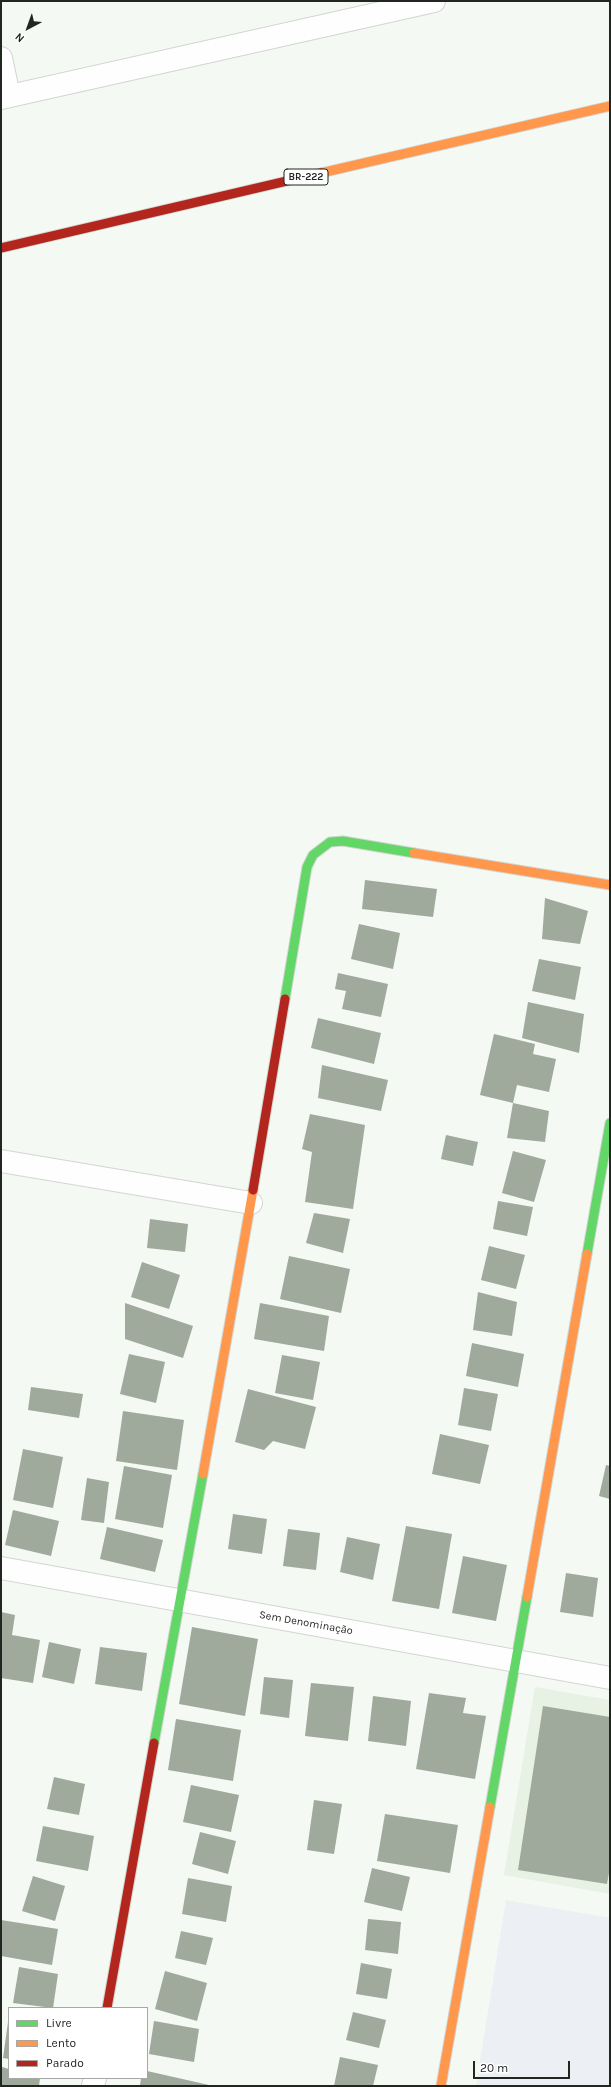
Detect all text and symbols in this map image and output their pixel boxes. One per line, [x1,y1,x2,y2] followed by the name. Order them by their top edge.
[8,8,48,48] north arrow
[13,30,27,45] text: N
[284,169,328,185] road number: BR-222
[258,1608,354,1638] street label: Sem Denominação
[8,2007,148,2079] legend
[46,2016,72,2030] text: Livre
[46,2036,76,2050] text: Lento
[475,2053,572,2079] scale bar
[46,2056,84,2070] text: Parado
[480,2061,508,2075] text: 20 m

